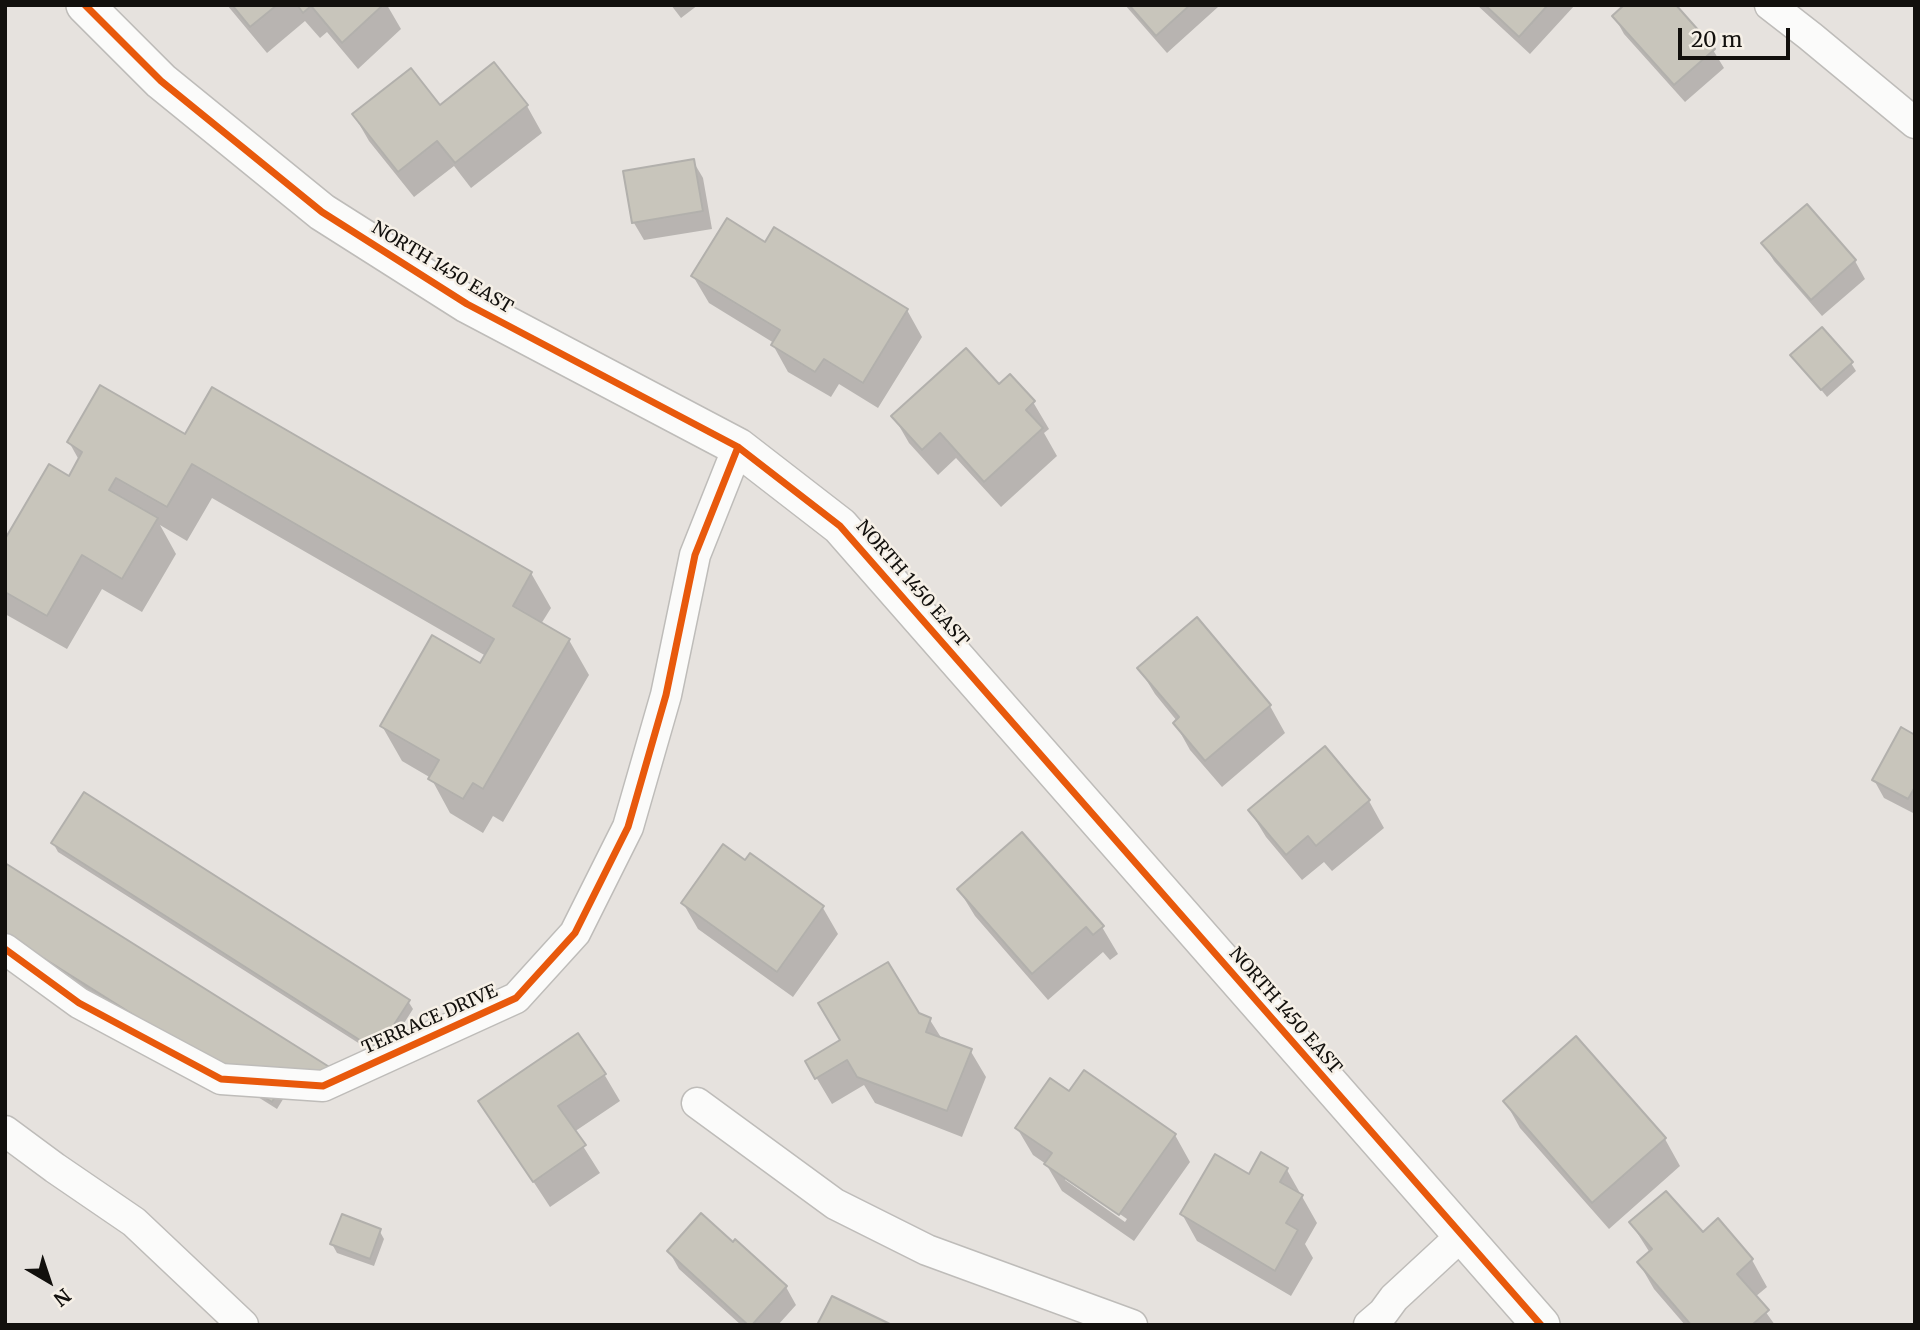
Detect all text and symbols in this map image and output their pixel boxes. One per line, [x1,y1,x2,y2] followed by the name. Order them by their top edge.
[1682,14,1794,58] scale bar
[1691,26,1742,53] text: 20 m
[368,217,516,319] street label: NORTH 1450 EAST
[851,516,973,652] street label: NORTH 1450 EAST
[1224,943,1346,1079] street label: NORTH 1450 EAST
[359,981,501,1059] street label: TERRACE DRIVE
[14,1246,84,1316] north arrow
[49,1283,76,1311] text: N

